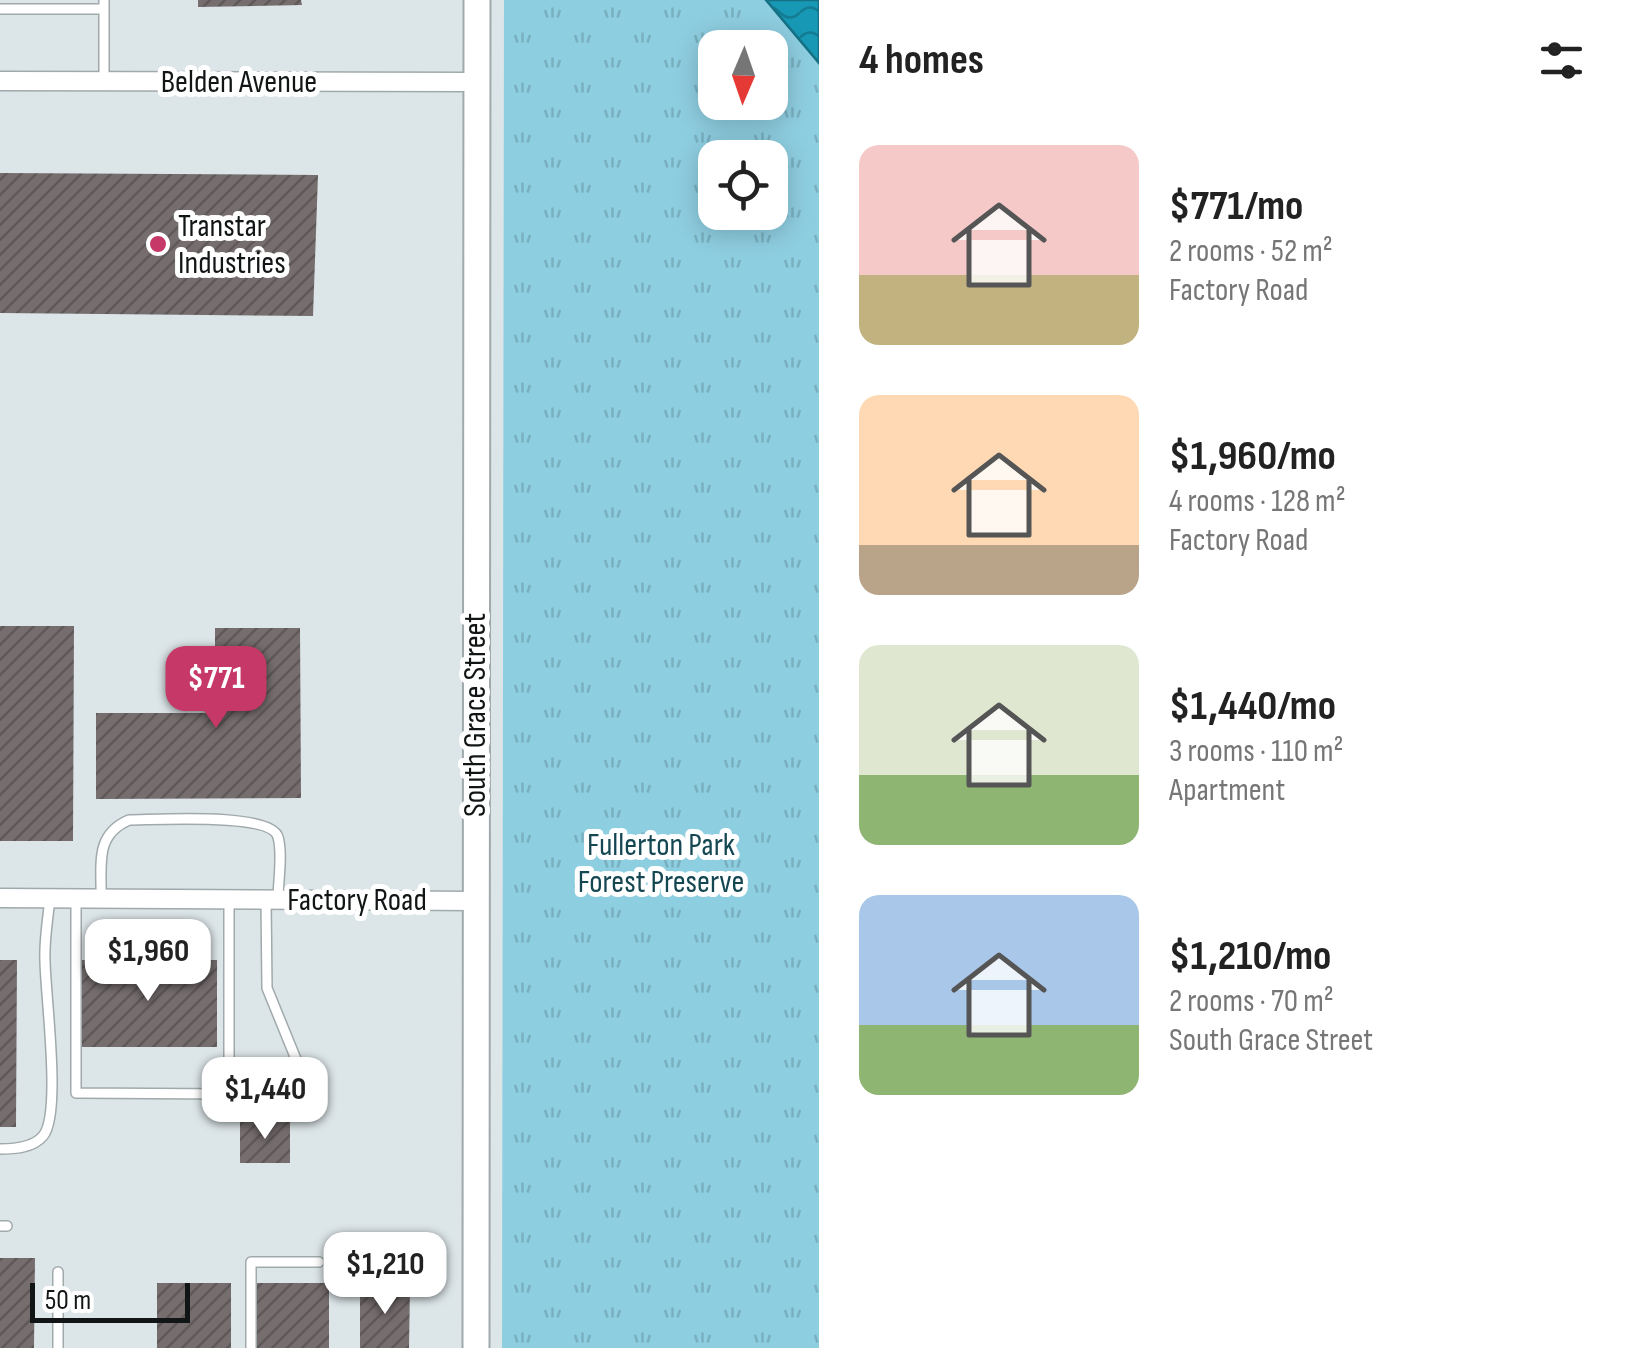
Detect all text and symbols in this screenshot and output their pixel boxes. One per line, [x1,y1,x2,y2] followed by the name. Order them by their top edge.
[698,30,788,120] north arrow
[698,30,788,230] map controls
[1534,33,1589,88] icon: filters
[859,35,984,86] text: 4 homes
[161,63,317,102] street label: Belden Avenue
[698,140,788,230] button: locate
[1169,181,1303,232] text: $771/mo
[939,185,1059,305] icon: home
[178,207,286,283] place label: Transtar Industries
[1169,232,1333,271] text: 2 rooms · 52 m²
[147,233,169,255] marker: Transtar Industries
[1169,271,1308,310] text: Factory Road
[1169,431,1336,482] text: $1,960/mo
[939,435,1059,555] icon: home
[1169,482,1346,521] text: 4 rooms · 128 m²
[1169,521,1308,560] text: Factory Road
[456,613,495,817] street label: South Grace Street
[157,646,275,731] pin: $771
[187,659,245,698] text: $771
[1169,681,1336,732] text: $1,440/mo
[939,685,1059,805] icon: home
[1169,732,1344,771] text: 3 rooms · 110 m²
[1169,771,1285,810] text: Apartment
[578,826,744,902] park label: Fullerton Park Forest Preserve
[287,881,427,920] street label: Factory Road
[67,919,229,1004] pin: $1,960
[1169,931,1331,982] text: $1,210/mo
[107,932,189,971] text: $1,960
[939,935,1059,1055] icon: home
[1169,982,1334,1021] text: 2 rooms · 70 m²
[1169,1021,1373,1060] text: South Grace Street
[184,1057,346,1142] pin: $1,440
[224,1070,306,1109] text: $1,440
[304,1232,466,1317] pin: $1,210
[346,1245,424,1284] text: $1,210
[30,1278,190,1322] scale bar
[45,1284,91,1317] text: 50 m

